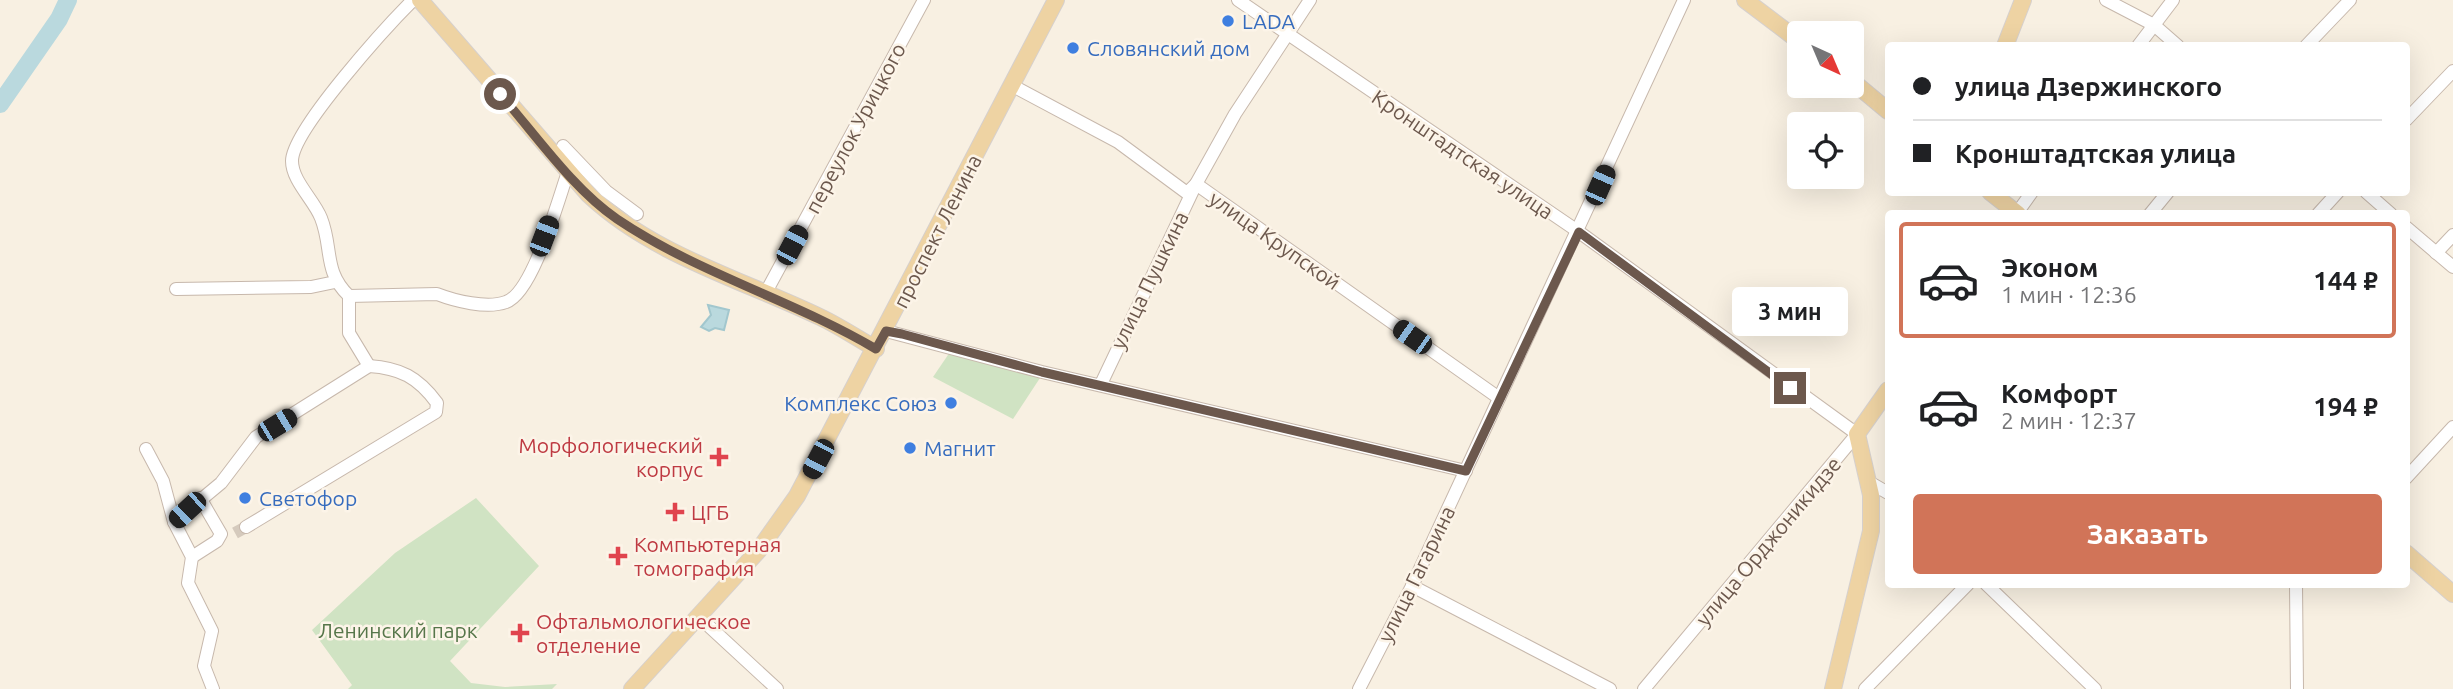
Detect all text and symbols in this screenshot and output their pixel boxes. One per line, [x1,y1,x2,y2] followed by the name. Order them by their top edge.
[1242,9,1296,33] place label: LADA
[1220,13,1236,29] marker: LADA
[1787,21,1864,98] north arrow
[1787,21,1864,189] map controls
[1087,36,1250,60] place label: Словянский дом
[800,39,910,217] street label: переулок Урицкого
[1065,40,1081,56] marker: Словянский дом
[1955,72,2222,101] text: улица Дзержинского
[484,78,516,110] route start
[1368,84,1558,224] street label: Кронштадтская улица
[1787,112,1864,189] button: locate
[1955,139,2236,168] text: Кронштадтская улица
[888,150,986,312] street label: проспект Ленина
[1582,162,1619,208] car
[1205,186,1345,294] street label: улица Крупской
[1105,207,1193,353] street label: улица Пушкина
[527,213,562,259] car
[773,222,812,268] car
[1917,249,1980,312] icon: car
[2001,253,2098,282] text: Эконом
[2313,266,2378,295] text: 144 ₽
[2001,282,2137,307] text: 1 мин · 12:36
[1732,286,1848,336] callout: 3 мин
[1758,299,1822,324] text: 3 мин
[1389,316,1436,358] car
[1774,372,1806,404] route end
[1917,375,1980,438] icon: car
[2001,379,2117,408] text: Комфорт
[784,391,937,415] place label: Комплекс Союз
[2313,392,2378,421] text: 194 ₽
[943,395,959,411] marker: Комплекс Союз
[254,405,301,445] car
[2001,408,2137,433] text: 2 мин · 12:37
[518,433,703,481] place label: Морфологический корпус
[799,436,838,482] car
[924,436,996,460] place label: Магнит
[902,440,918,456] marker: Магнит
[709,447,729,467] marker: Морфологический корпус
[1690,452,1846,630] street label: улица Орджоникидзе
[259,486,357,510] place label: Светофор
[165,488,210,532] car
[237,490,253,506] marker: Светофор
[1913,494,2382,574] button: Заказать
[691,500,729,524] place label: ЦГБ
[665,502,685,522] marker: ЦГБ
[1373,502,1459,646] street label: улица Гагарина
[634,532,781,580] place label: Компьютерная томография
[608,546,628,566] marker: Компьютерная томография
[536,609,751,657] place label: Офтальмологическое отделение
[318,618,478,642] park label: Ленинский парк
[510,623,530,643] marker: Офтальмологическое отделение

